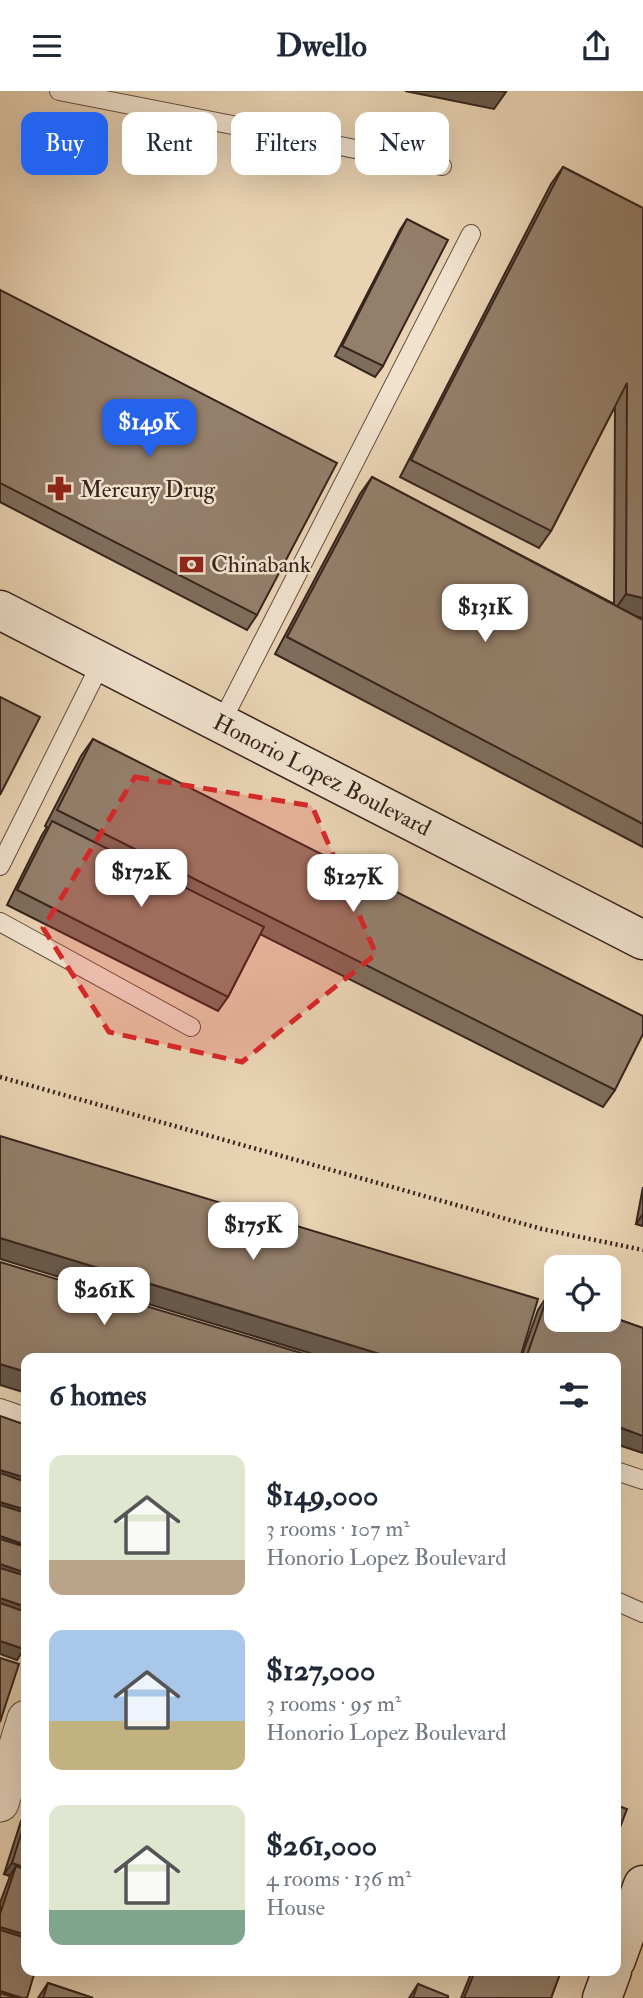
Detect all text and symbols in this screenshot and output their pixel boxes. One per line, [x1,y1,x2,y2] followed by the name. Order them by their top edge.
[276,26,367,66] text: Dwello
[28,27,66,65] icon: menu
[577,27,615,65] icon: share
[21,112,108,175] chip: Buy
[122,112,217,175] chip: Rent
[231,112,341,175] chip: Filters
[355,112,449,175] chip: New
[100,399,198,459] pin: $149K
[118,407,180,436] text: $149K
[46,475,74,503] pharmacy icon: Mercury Drug
[80,475,216,504] place label: Mercury Drug
[177,550,205,578] bank icon: Chinabank
[211,550,311,579] place label: Chinabank
[436,585,534,644] pin: $131K
[458,592,512,621] text: $131K
[208,707,436,843] street label: Honorio Lopez Boulevard
[92,849,190,909] pin: $172K
[304,855,402,914] pin: $127K
[111,857,171,886] text: $172K
[323,862,383,891] text: $127K
[204,1203,302,1262] pin: $175K
[224,1210,282,1239] text: $175K
[544,1255,621,1332] map controls
[544,1255,621,1332] button: locate
[55,1267,153,1327] pin: $261K
[74,1275,134,1304] text: $261K
[555,1376,593,1414] icon: filters
[49,1377,147,1414] text: 6 homes
[266,1477,379,1514] text: $149,000
[105,1483,189,1567] icon: home
[266,1514,410,1543] text: 3 rooms · 107 m²
[266,1543,507,1572] text: Honorio Lopez Boulevard
[266,1652,375,1689] text: $127,000
[105,1658,189,1742] icon: home
[266,1689,401,1718] text: 3 rooms · 95 m²
[266,1718,507,1747] text: Honorio Lopez Boulevard
[266,1827,377,1864] text: $261,000
[105,1833,189,1917] icon: home
[266,1864,412,1893] text: 4 rooms · 136 m²
[266,1893,325,1922] text: House

